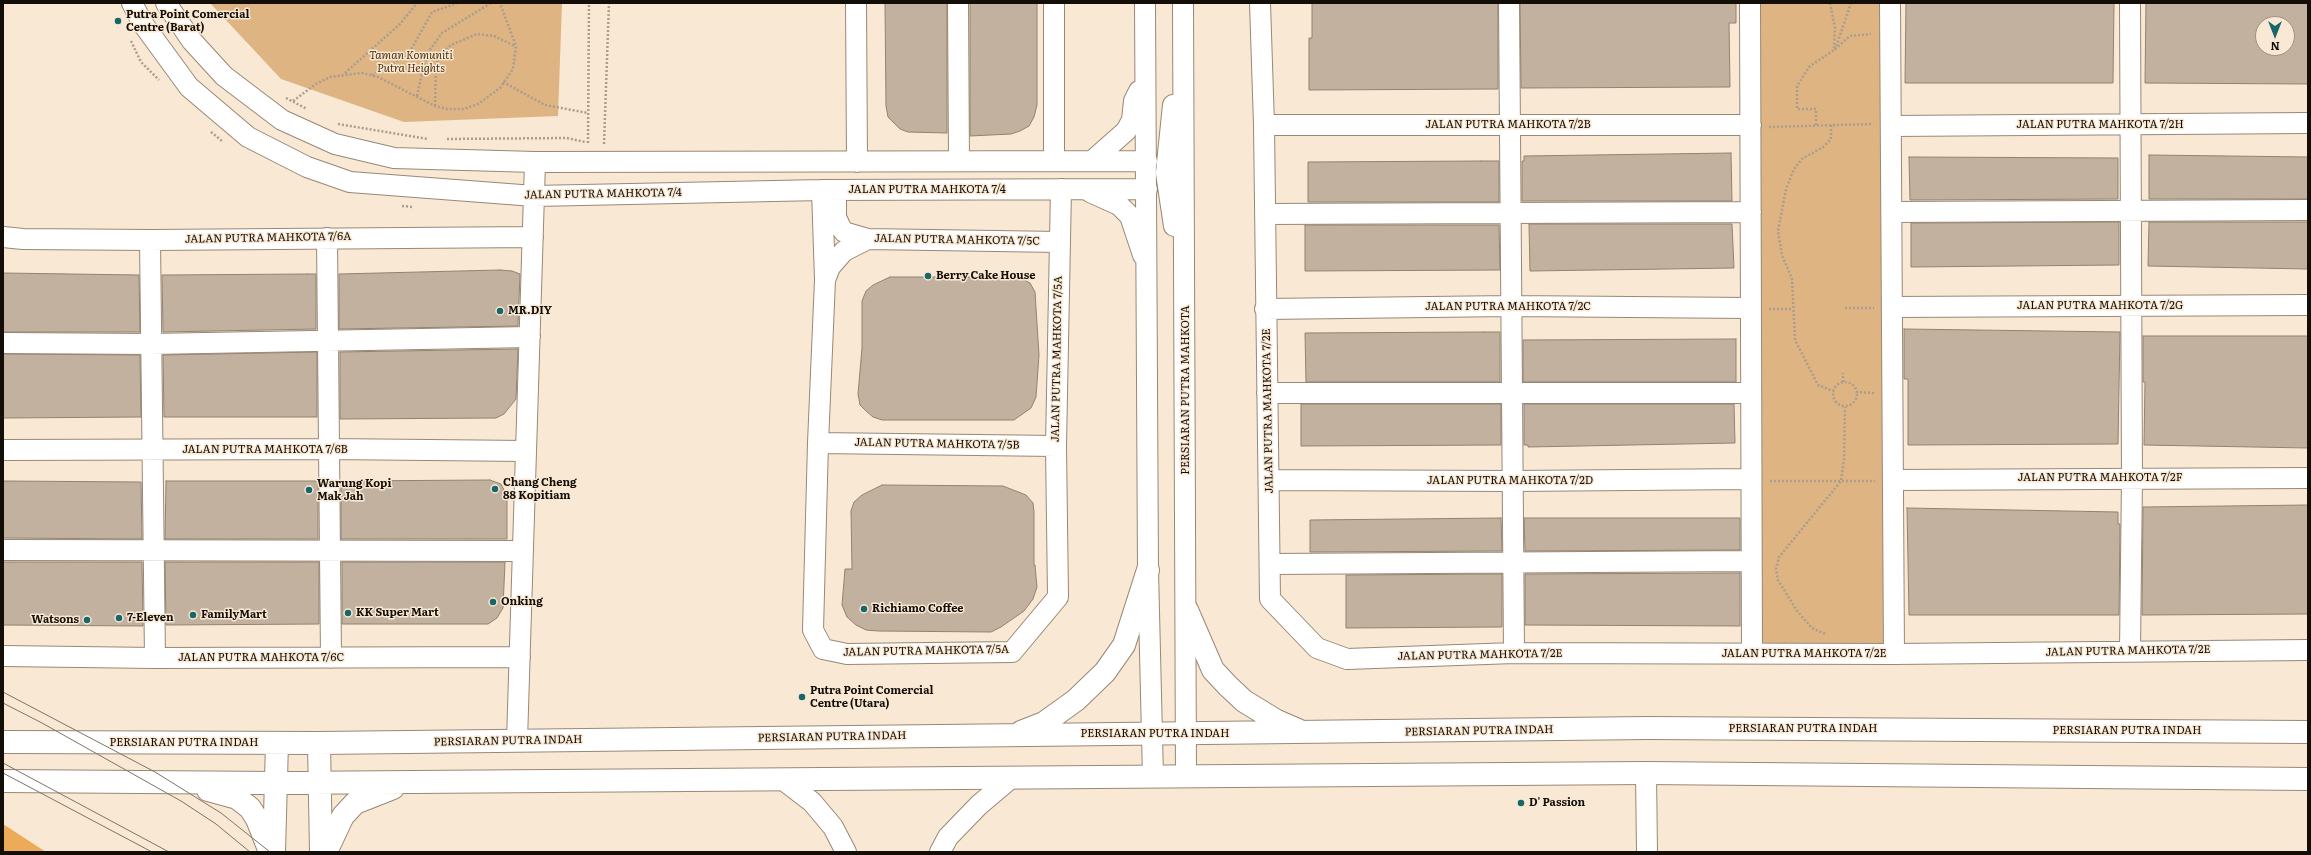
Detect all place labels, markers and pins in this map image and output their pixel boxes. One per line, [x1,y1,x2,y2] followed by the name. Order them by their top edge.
[126,8,249,34] place label: Putra Point Comercial Centre (Barat)
[113,16,123,26] marker: Putra Point Comercial Centre (Barat)
[936,269,1035,283] place label: Berry Cake House
[923,271,933,281] marker: Berry Cake House
[508,304,552,318] place label: MR.DIY
[495,306,505,316] marker: MR.DIY
[503,476,577,502] place label: Chang Cheng 88 Kopitiam
[317,477,391,503] place label: Warung Kopi Mak Jah
[490,484,500,494] marker: Chang Cheng 88 Kopitiam
[304,485,314,495] marker: Warung Kopi Mak Jah
[501,595,543,609] place label: Onking
[488,597,498,607] marker: Onking
[872,602,964,616] place label: Richiamo Coffee
[859,604,869,614] marker: Richiamo Coffee
[356,606,439,620] place label: KK Super Mart
[201,608,267,622] place label: FamilyMart
[343,608,353,618] marker: KK Super Mart
[188,610,198,620] marker: FamilyMart
[127,611,174,625] place label: 7-Eleven
[31,613,79,627] place label: Watsons
[114,613,124,623] marker: 7-Eleven
[82,615,92,625] marker: Watsons
[810,684,933,710] place label: Putra Point Comercial Centre (Utara)
[797,692,807,702] marker: Putra Point Comercial Centre (Utara)
[1529,796,1585,810] place label: D' Passion
[1516,798,1526,808] marker: D' Passion

